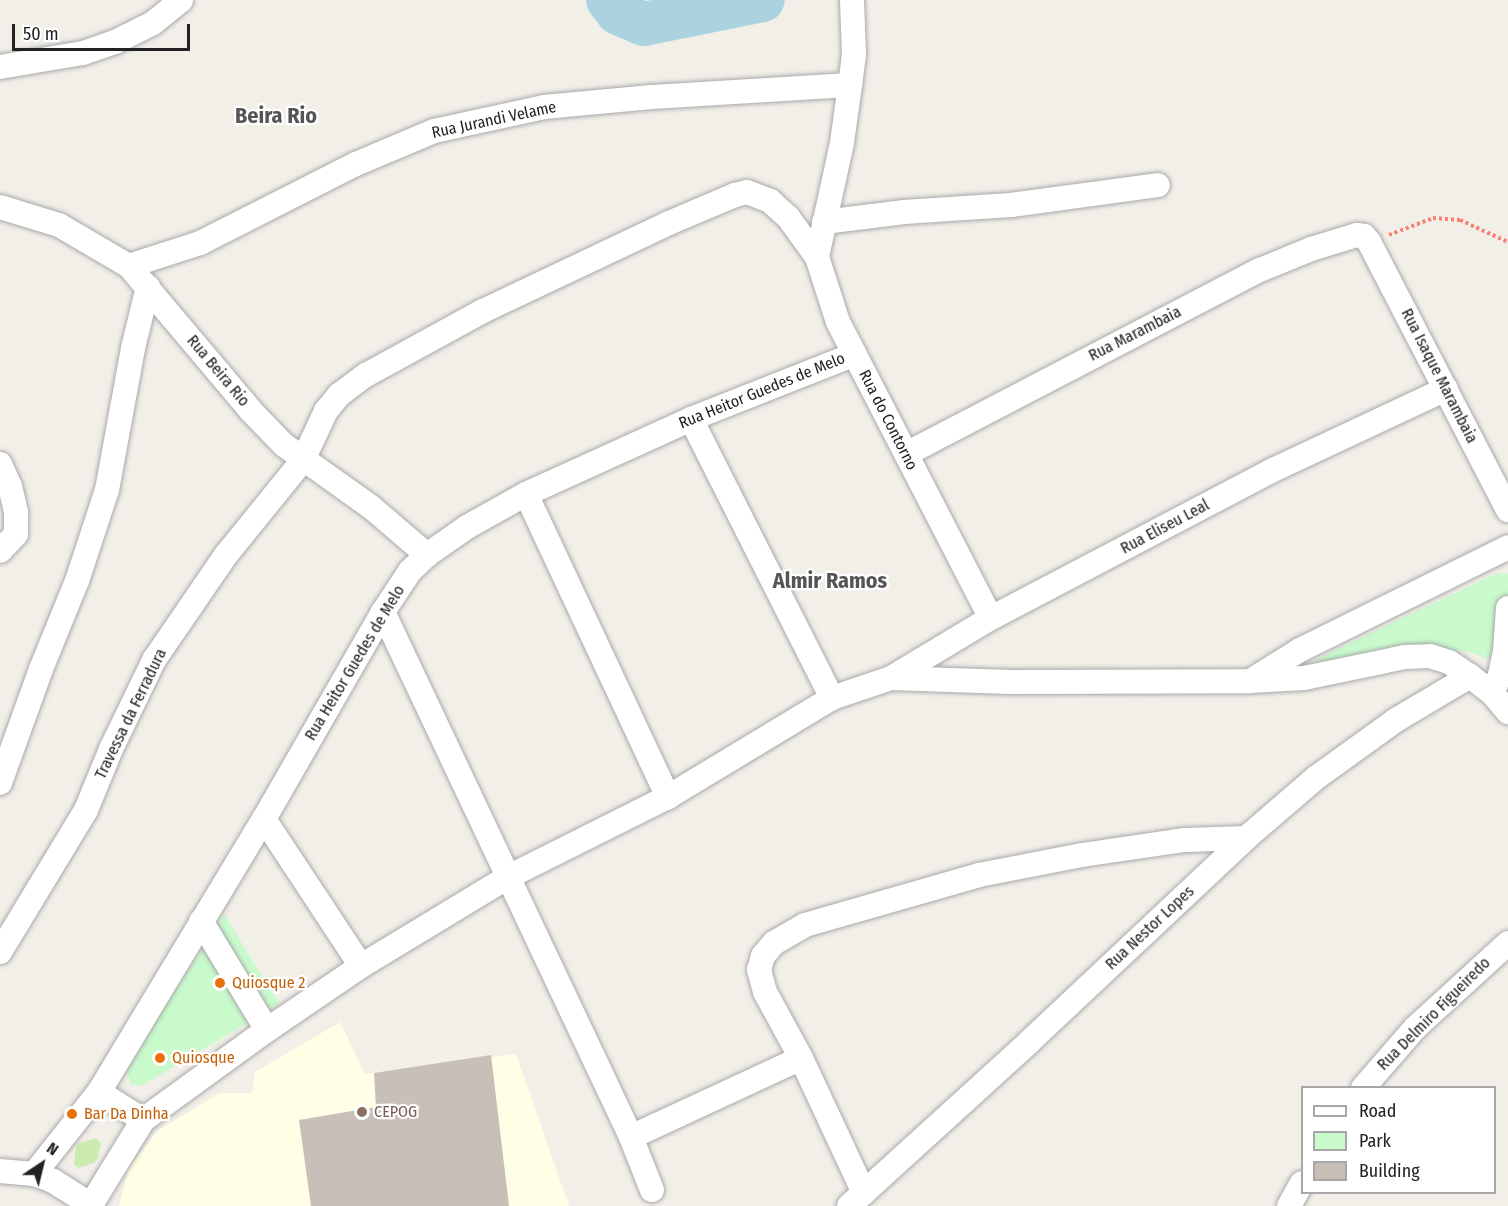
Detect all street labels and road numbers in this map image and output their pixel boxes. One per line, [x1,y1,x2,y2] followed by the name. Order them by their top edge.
[430,97,558,143] street label: Rua Jurandi Velame
[1086,302,1184,366] street label: Rua Marambaia
[1397,305,1481,447] street label: Rua Isaque Marambaia
[183,331,253,411] street label: Rua Beira Rio
[676,349,848,433] street label: Rua Heitor Guedes de Melo
[854,367,922,473] street label: Rua do Contorno
[1117,496,1213,558] street label: Rua Eliseu Leal
[301,582,409,744] street label: Rua Heitor Guedes de Melo
[91,646,171,782] street label: Travessa da Ferradura
[1102,882,1198,974] street label: Rua Nestor Lopes
[1373,953,1495,1075] street label: Rua Delmiro Figueiredo

